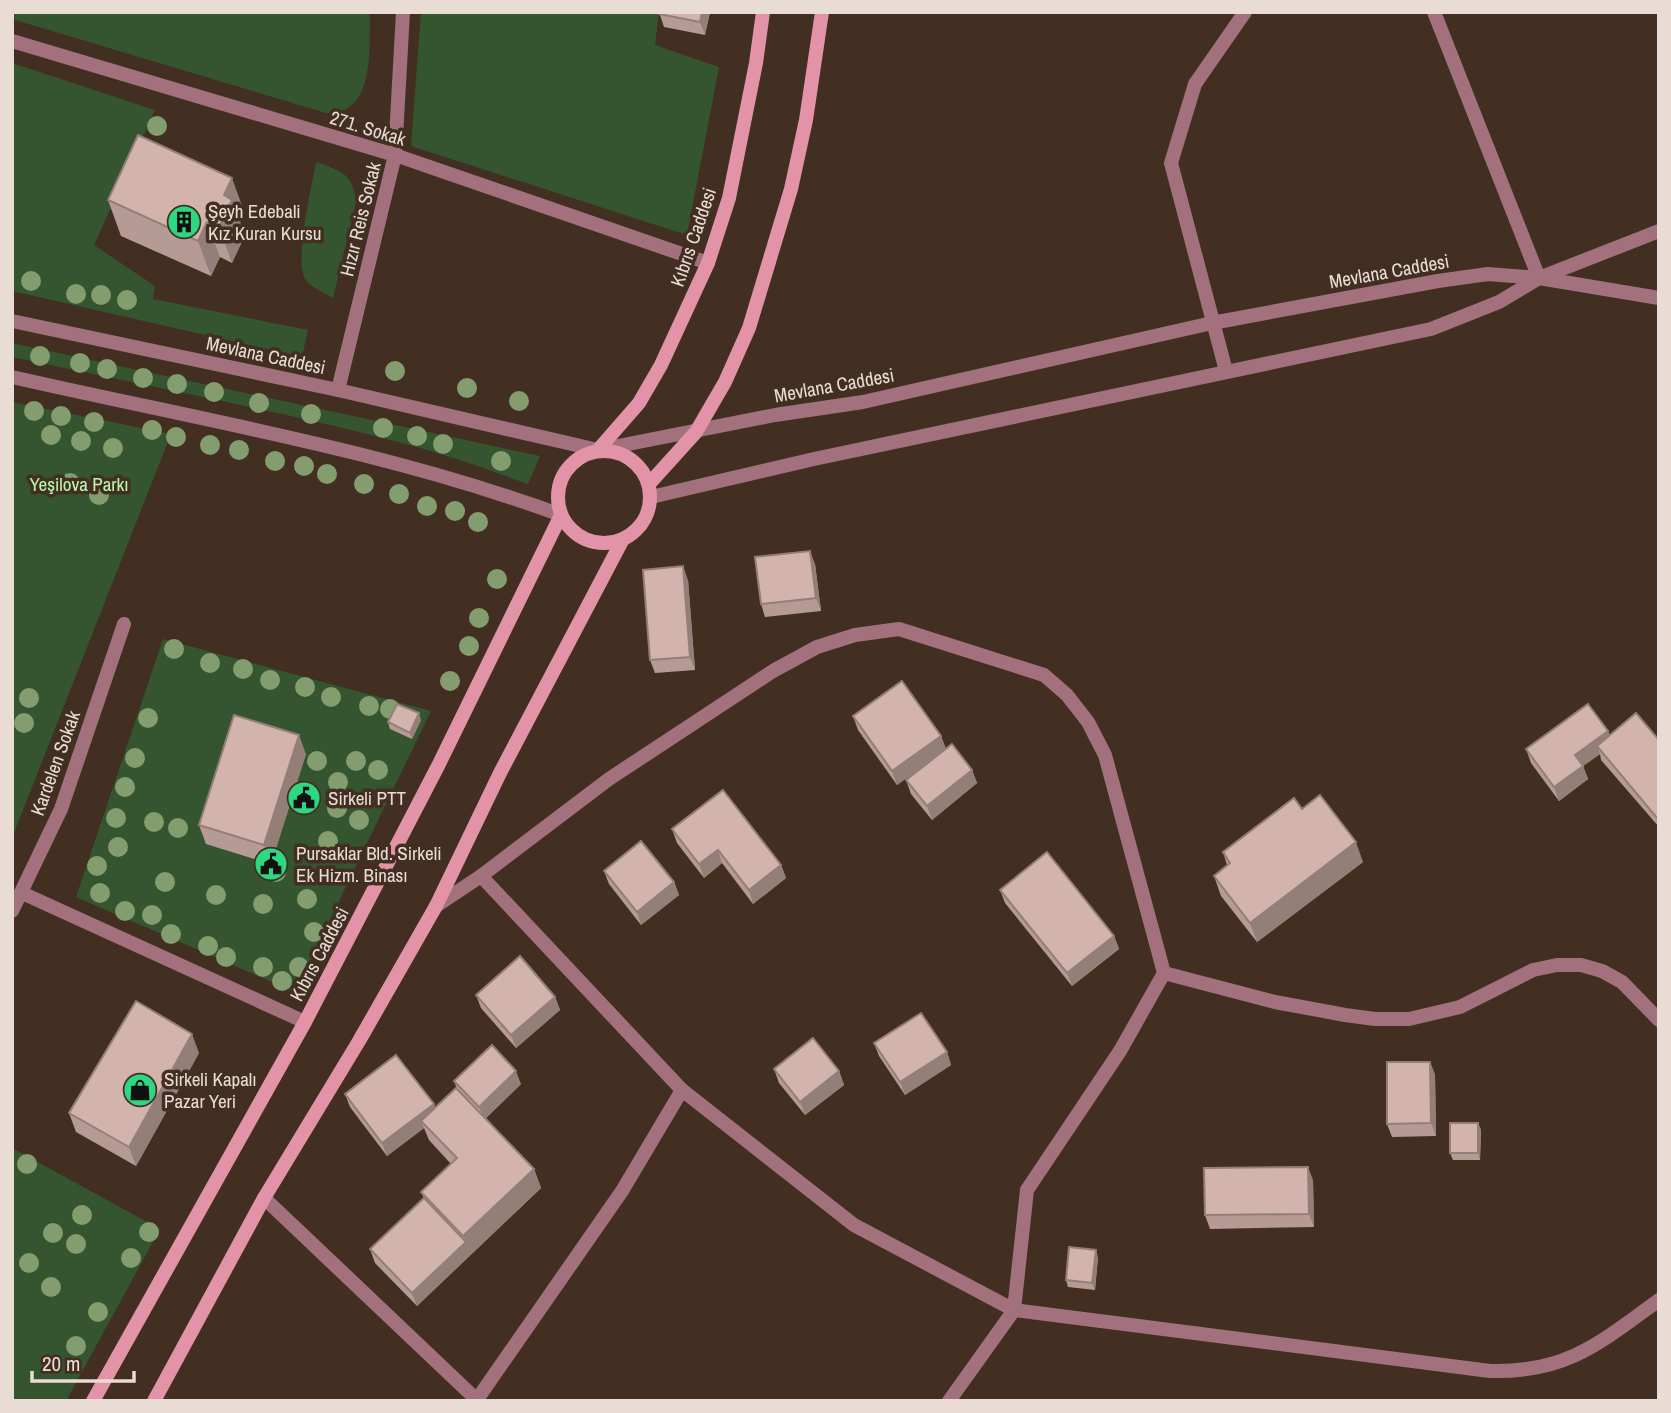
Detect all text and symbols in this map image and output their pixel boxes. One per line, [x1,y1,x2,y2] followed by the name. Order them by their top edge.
[327,104,409,152] street label: 271. Sokak
[333,159,387,279] street label: Hızır Reis Sokak
[664,184,722,290] street label: Kıbrıs Caddesi
[208,198,321,246] place label: Şeyh Edebali Kız Kuran Kursu
[165,203,203,241] building icon: Şeyh Edebali Kız Kuran Kursu
[1327,248,1451,294] street label: Mevlana Caddesi
[204,330,328,380] street label: Mevlana Caddesi
[772,362,896,408] street label: Mevlana Caddesi
[29,471,129,497] park label: Yeşilova Parkı
[24,707,86,819] street label: Kardelen Sokak
[285,779,323,817] public building icon: Sirkeli PTT
[328,785,406,811] place label: Sirkeli PTT
[296,840,441,888] place label: Pursaklar Bld. Sirkeli Ek Hizm. Binası
[252,845,290,883] public building icon: Pursaklar Bld. Sirkeli Ek Hizm. Binası
[283,902,355,1006] street label: Kıbrıs Caddesi
[164,1066,257,1114] place label: Sirkeli Kapalı Pazar Yeri
[121,1071,159,1109] shop icon: Sirkeli Kapalı Pazar Yeri
[32,1340,133,1384] scale bar
[42,1349,80,1378] text: 20 m

